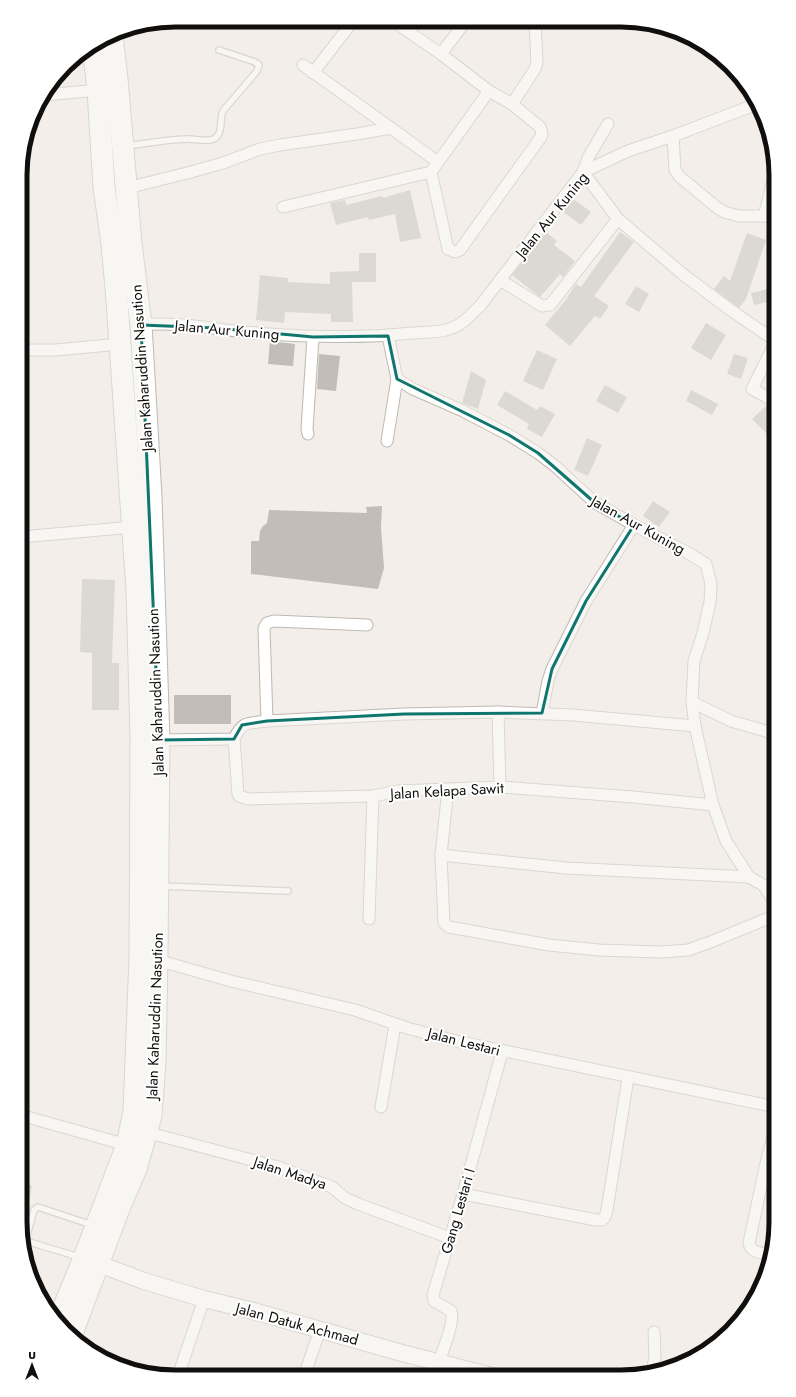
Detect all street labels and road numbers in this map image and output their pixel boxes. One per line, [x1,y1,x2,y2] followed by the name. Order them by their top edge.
[509,167,594,264] street label: Jalan Aur Kuning
[125,284,159,454] street label: Jalan Kaharuddin Nasution
[172,314,280,346] street label: Jalan Aur Kuning
[585,489,689,560] street label: Jalan Aur Kuning
[142,608,170,778] street label: Jalan Kaharuddin Nasution
[388,777,505,805] street label: Jalan Kelapa Sawit
[141,932,169,1102] street label: Jalan Kaharuddin Nasution
[423,1022,503,1062] street label: Jalan Lestari
[249,1150,329,1195] street label: Jalan Madya
[435,1166,481,1256] street label: Gang Lestari I
[231,1297,361,1351] street label: Jalan Datuk Achmad

